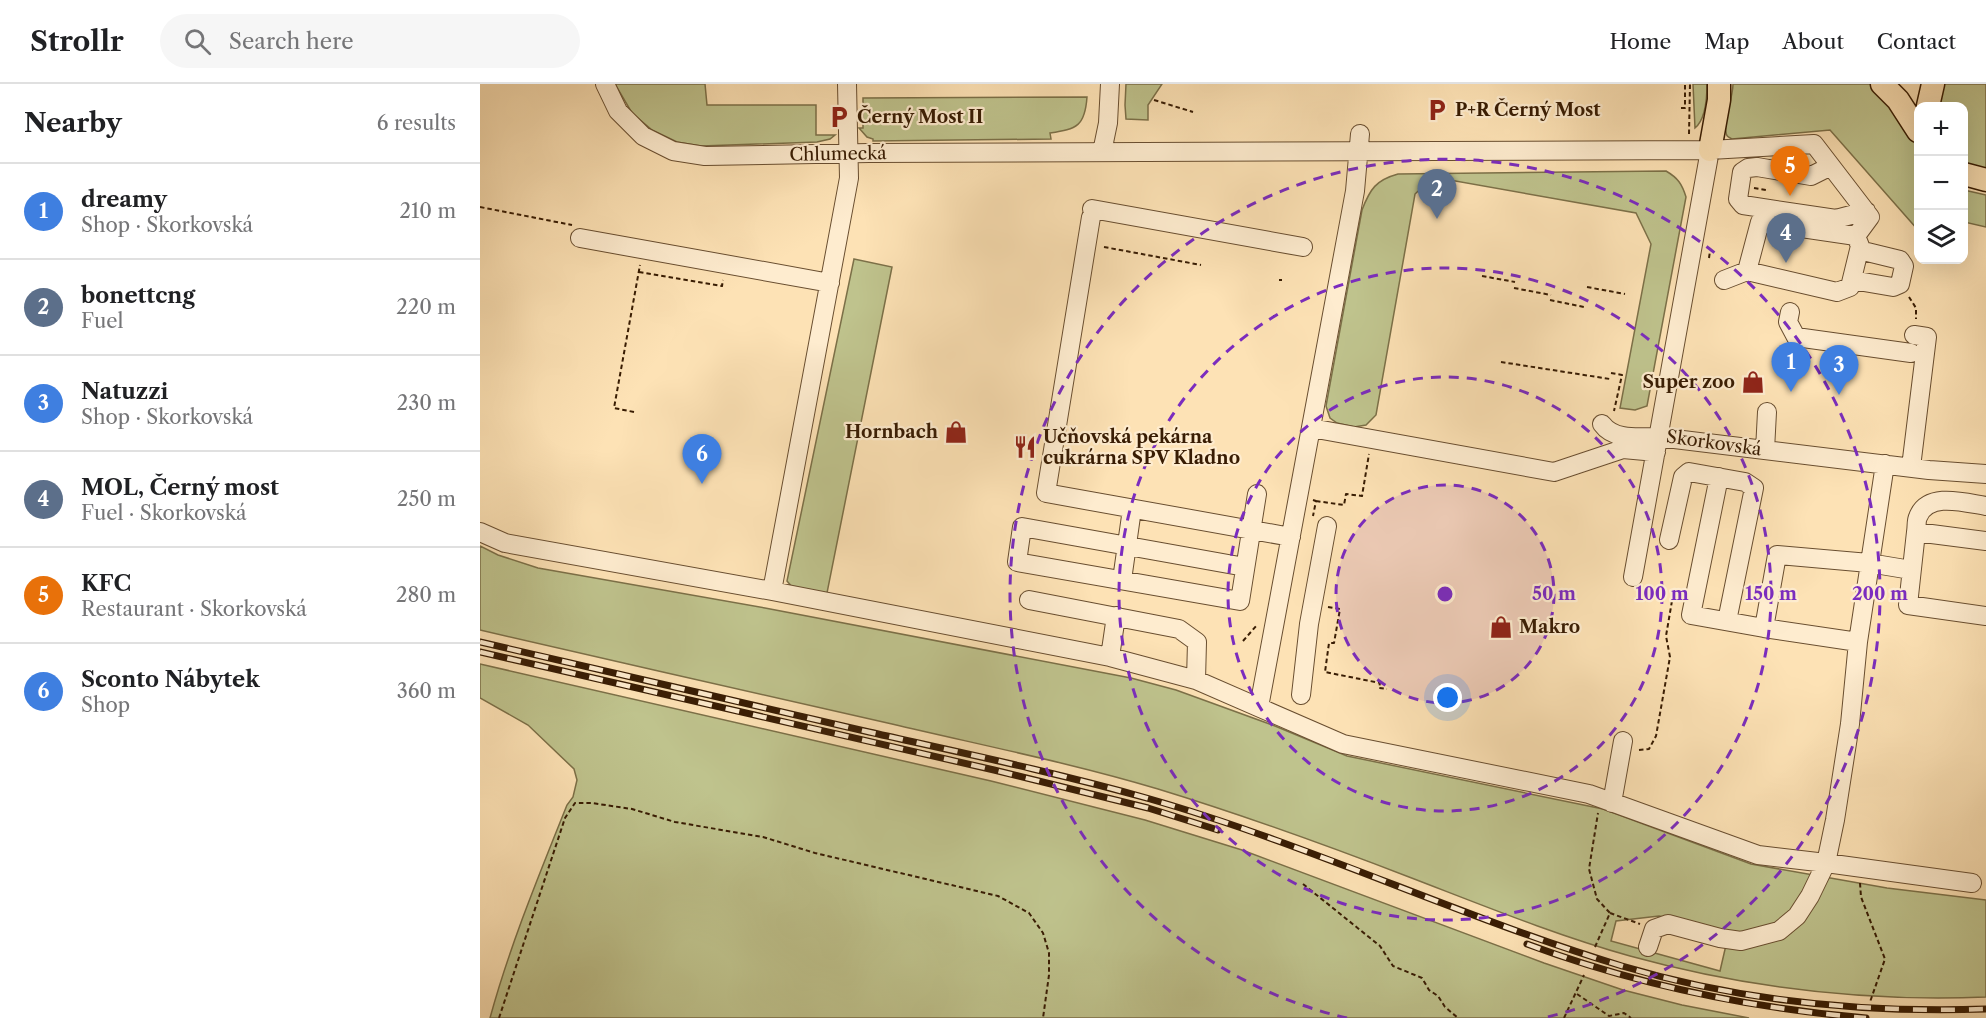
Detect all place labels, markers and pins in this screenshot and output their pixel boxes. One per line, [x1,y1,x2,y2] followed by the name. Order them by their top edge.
[1424,97,1450,123] parking icon: P+R Černý Most
[1455,97,1601,121] place label: P+R Černý Most
[826,104,852,130] parking icon: Černý Most II
[857,104,983,128] place label: Černý Most II
[1770,147,1810,196] pin: 5
[1418,170,1456,219] pin: 2
[1766,214,1806,263] pin: 4
[1772,342,1810,392] pin: 1
[1820,346,1858,395] pin: 3
[1740,369,1766,395] shop icon: Super zoo
[1643,371,1735,393] place label: Super zoo
[943,419,969,445] shop icon: Hornbach
[845,421,939,443] place label: Hornbach
[1043,426,1240,469] place label: Učňovská pekárna cukrárna SPV Kladno
[682,434,722,484] pin: 6
[1012,434,1038,460] restaurant icon: Učňovská pekárna cukrárna SPV Kladno
[1435,584,1455,604] centre of rings
[1488,614,1514,640] shop icon: Makro
[1519,616,1580,638] place label: Makro

